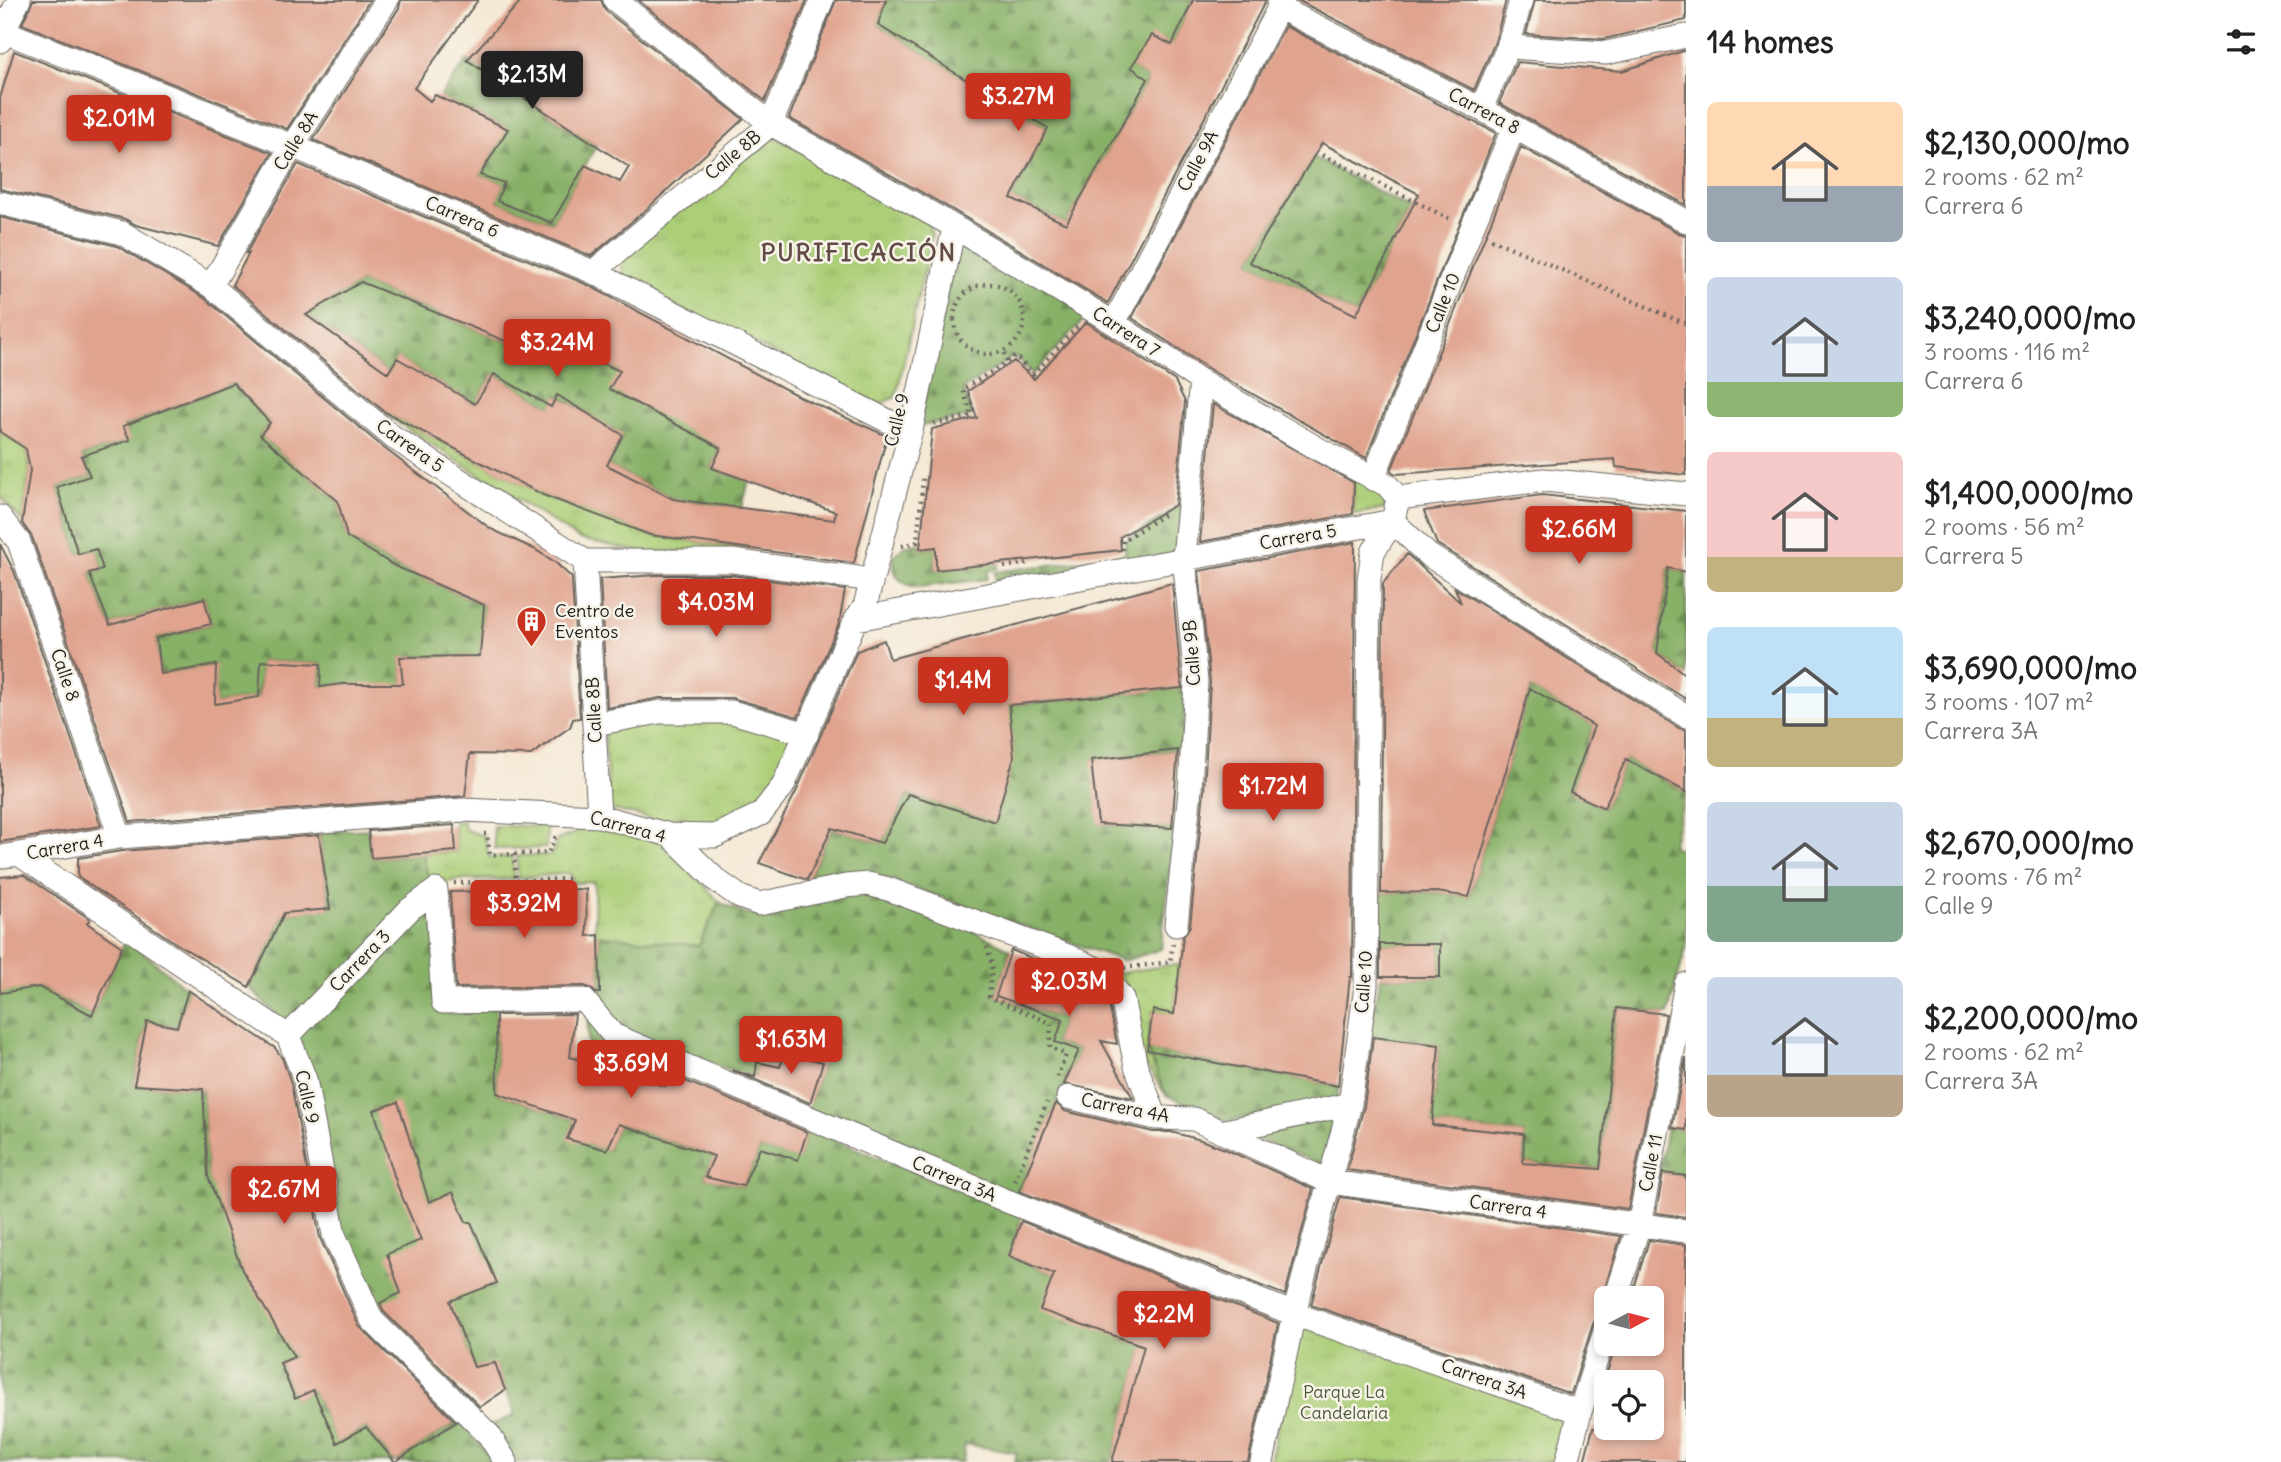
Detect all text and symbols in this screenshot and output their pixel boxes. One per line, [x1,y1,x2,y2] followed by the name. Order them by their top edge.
[1707,23,1834,61] text: 14 homes
[2222,23,2260,61] icon: filters
[475,52,589,111] pin: $2.13M
[497,59,567,88] text: $2.13M
[961,74,1075,133] pin: $3.27M
[981,81,1055,110] text: $3.27M
[1444,82,1524,139] street label: Carrera 8
[62,96,176,155] pin: $2.01M
[82,103,156,132] text: $2.01M
[268,107,323,175] street label: Calle 8A
[1924,124,2130,162] text: $2,130,000/mo
[700,125,765,185] street label: Calle 8B
[1172,126,1223,195] street label: Calle 9A
[1763,130,1847,214] icon: home
[1924,162,2084,191] text: 2 rooms · 62 m²
[422,191,503,242] street label: Carrera 6
[1924,191,2024,220] text: Carrera 6
[761,237,957,267] district label: PURIFICACIÓN
[1420,269,1465,336] street label: Calle 10
[1924,299,2136,337] text: $3,240,000/mo
[1088,301,1165,362] street label: Carrera 7
[1763,305,1847,389] icon: home
[500,320,614,379] pin: $3.24M
[520,327,594,356] text: $3.24M
[1924,337,2090,366] text: 3 rooms · 116 m²
[1924,366,2024,395] text: Carrera 6
[879,391,914,449] street label: Calle 9
[372,414,449,477] street label: Carrera 5
[1924,474,2133,512] text: $1,400,000/mo
[1763,480,1847,564] icon: home
[1522,506,1636,566] pin: $2.66M
[1924,512,2085,541] text: 2 rooms · 56 m²
[1541,514,1617,543] text: $2.66M
[1258,518,1338,555] street label: Carrera 5
[1924,541,2024,570] text: Carrera 5
[659,580,773,639] pin: $4.03M
[677,587,755,616] text: $4.03M
[555,599,634,643] place label: Centro de Eventos
[515,604,549,648] building icon: Centro de Eventos
[1178,619,1205,687] street label: Calle 9B
[46,645,85,704] street label: Calle 8
[1924,649,2137,687] text: $3,690,000/mo
[1763,655,1847,739] icon: home
[914,658,1012,717] pin: $1.4M
[934,665,992,694] text: $1.4M
[580,676,607,744] street label: Calle 8B
[1924,687,2094,716] text: 3 rooms · 107 m²
[1924,716,2038,745] text: Carrera 3A
[1216,764,1330,823] pin: $1.72M
[1239,771,1307,800] text: $1.72M
[588,805,669,848] street label: Carrera 4
[1924,824,2134,862] text: $2,670,000/mo
[25,828,105,865] street label: Carrera 4
[1763,830,1847,914] icon: home
[1924,862,2082,891] text: 2 rooms · 76 m²
[467,880,581,940] pin: $3.92M
[486,888,562,917] text: $3.92M
[1924,891,1993,920] text: Calle 9
[324,925,395,997] street label: Carrera 3
[1350,950,1377,1014] street label: Calle 10
[1012,958,1126,1018] pin: $2.03M
[1031,966,1107,995] text: $2.03M
[1924,999,2138,1037] text: $2,200,000/mo
[1763,1005,1847,1089] icon: home
[734,1016,848,1076] pin: $1.63M
[755,1024,827,1053] text: $1.63M
[1924,1037,2084,1066] text: 2 rooms · 62 m²
[574,1040,688,1100] pin: $3.69M
[593,1048,669,1077] text: $3.69M
[1924,1066,2038,1095] text: Carrera 3A
[290,1068,325,1126] street label: Calle 9
[1079,1088,1171,1127] street label: Carrera 4A
[1634,1132,1667,1194] street label: Calle 11
[909,1151,1000,1207] street label: Carrera 3A
[227,1166,341,1226] pin: $2.67M
[247,1174,321,1203] text: $2.67M
[1468,1190,1548,1223] street label: Carrera 4
[1594,1286,1664,1356] north arrow
[1594,1286,1664,1440] map controls
[1115,1292,1213,1351] pin: $2.2M
[1133,1299,1195,1328] text: $2.2M
[1438,1353,1530,1404] street label: Carrera 3A
[1594,1370,1664,1440] button: locate
[1300,1380,1388,1424] park label: Parque La Candelaria

